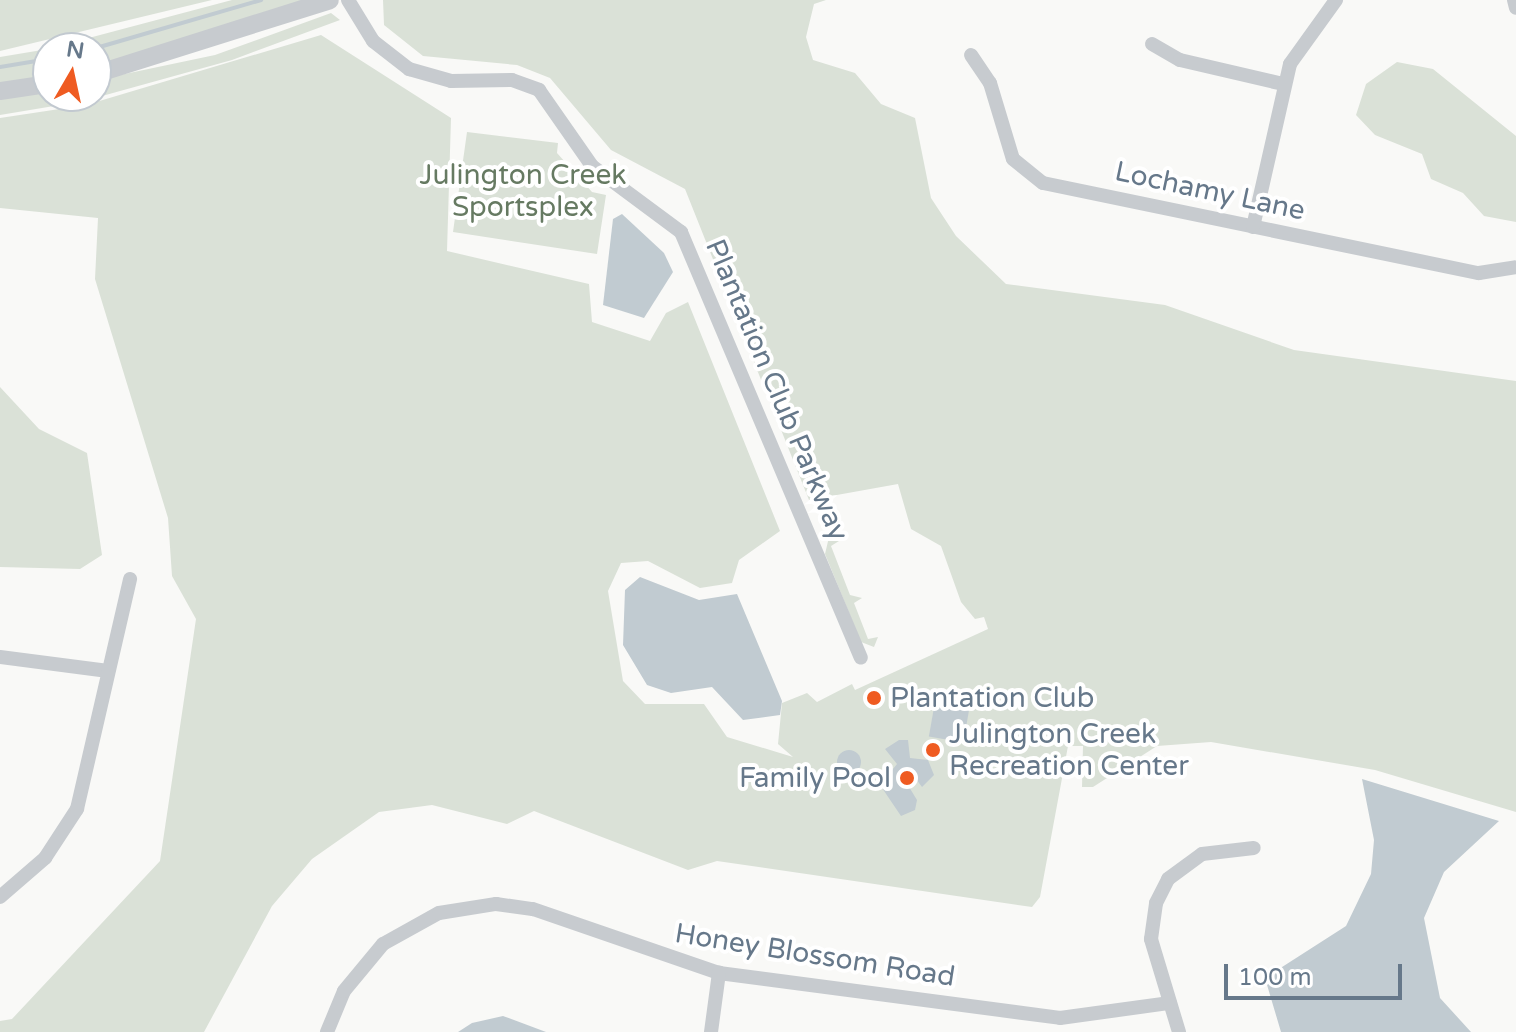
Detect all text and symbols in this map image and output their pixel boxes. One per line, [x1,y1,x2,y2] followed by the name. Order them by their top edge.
[32,32,112,112] north arrow
[65,36,86,64] text: N
[1112,154,1308,228] street label: Lochamy Lane
[419,158,627,224] park label: Julington Creek Sportsplex
[698,234,856,546] street label: Plantation Club Parkway
[890,681,1094,715] place label: Plantation Club
[865,689,883,707] marker: Plantation Club
[949,717,1189,783] place label: Julington Creek Recreation Center
[924,741,942,759] marker: Julington Creek Recreation Center
[739,761,891,795] place label: Family Pool
[898,769,916,787] marker: Family Pool
[672,916,958,994] street label: Honey Blossom Road
[1228,948,1406,998] scale bar
[1238,963,1312,992] text: 100 m

